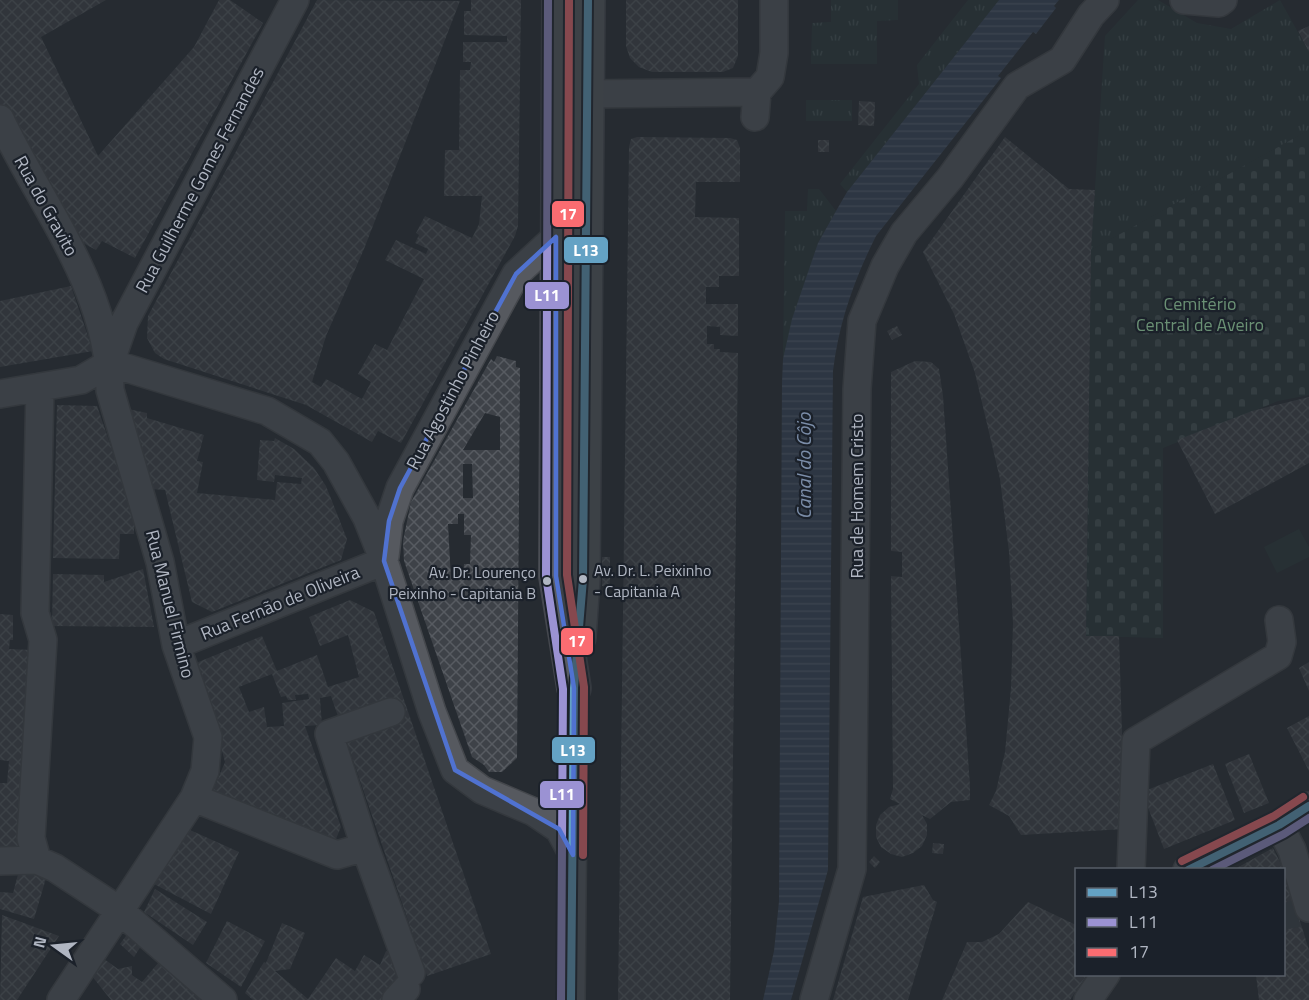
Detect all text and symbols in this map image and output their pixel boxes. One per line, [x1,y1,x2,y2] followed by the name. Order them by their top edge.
[128,62,271,297] street label: Rua Guilherme Gomes Fernandes
[8,151,85,261] street label: Rua do Gravito
[551,200,585,228] line badge: 17
[559,202,577,226] text: 17
[563,236,609,264] line badge: L13
[573,238,599,262] text: L13
[524,281,570,310] line badge: L11
[534,283,560,307] text: L11
[1136,290,1264,338] park label: Cemitério Central de Aveiro
[399,305,506,474] street label: Rua Agostinho Pinheiro
[788,412,819,519] water label: Canal do Côjo
[843,414,870,578] street label: Rua de Homem Cristo
[139,527,202,681] street label: Rua Manuel Firmino
[196,558,363,647] street label: Rua Fernão de Oliveira
[594,558,711,603] place label: Av. Dr. L. Peixinho - Capitania A
[389,560,536,605] place label: Av. Dr. Lourenço Peixinho - Capitania B
[577,573,589,585] marker: Av. Dr. L. Peixinho - Capitania A
[541,575,553,587] marker: Av. Dr. Lourenço Peixinho - Capitania B
[560,627,594,656] line badge: 17
[568,629,586,653] text: 17
[551,736,596,764] line badge: L13
[560,738,586,762] text: L13
[539,780,585,809] line badge: L11
[549,782,575,806] text: L11
[1075,868,1285,976] legend
[1129,878,1158,905] text: L13
[1129,908,1158,935] text: L11
[24,916,84,976] north arrow
[26,934,53,951] text: N
[1129,938,1149,965] text: 17

